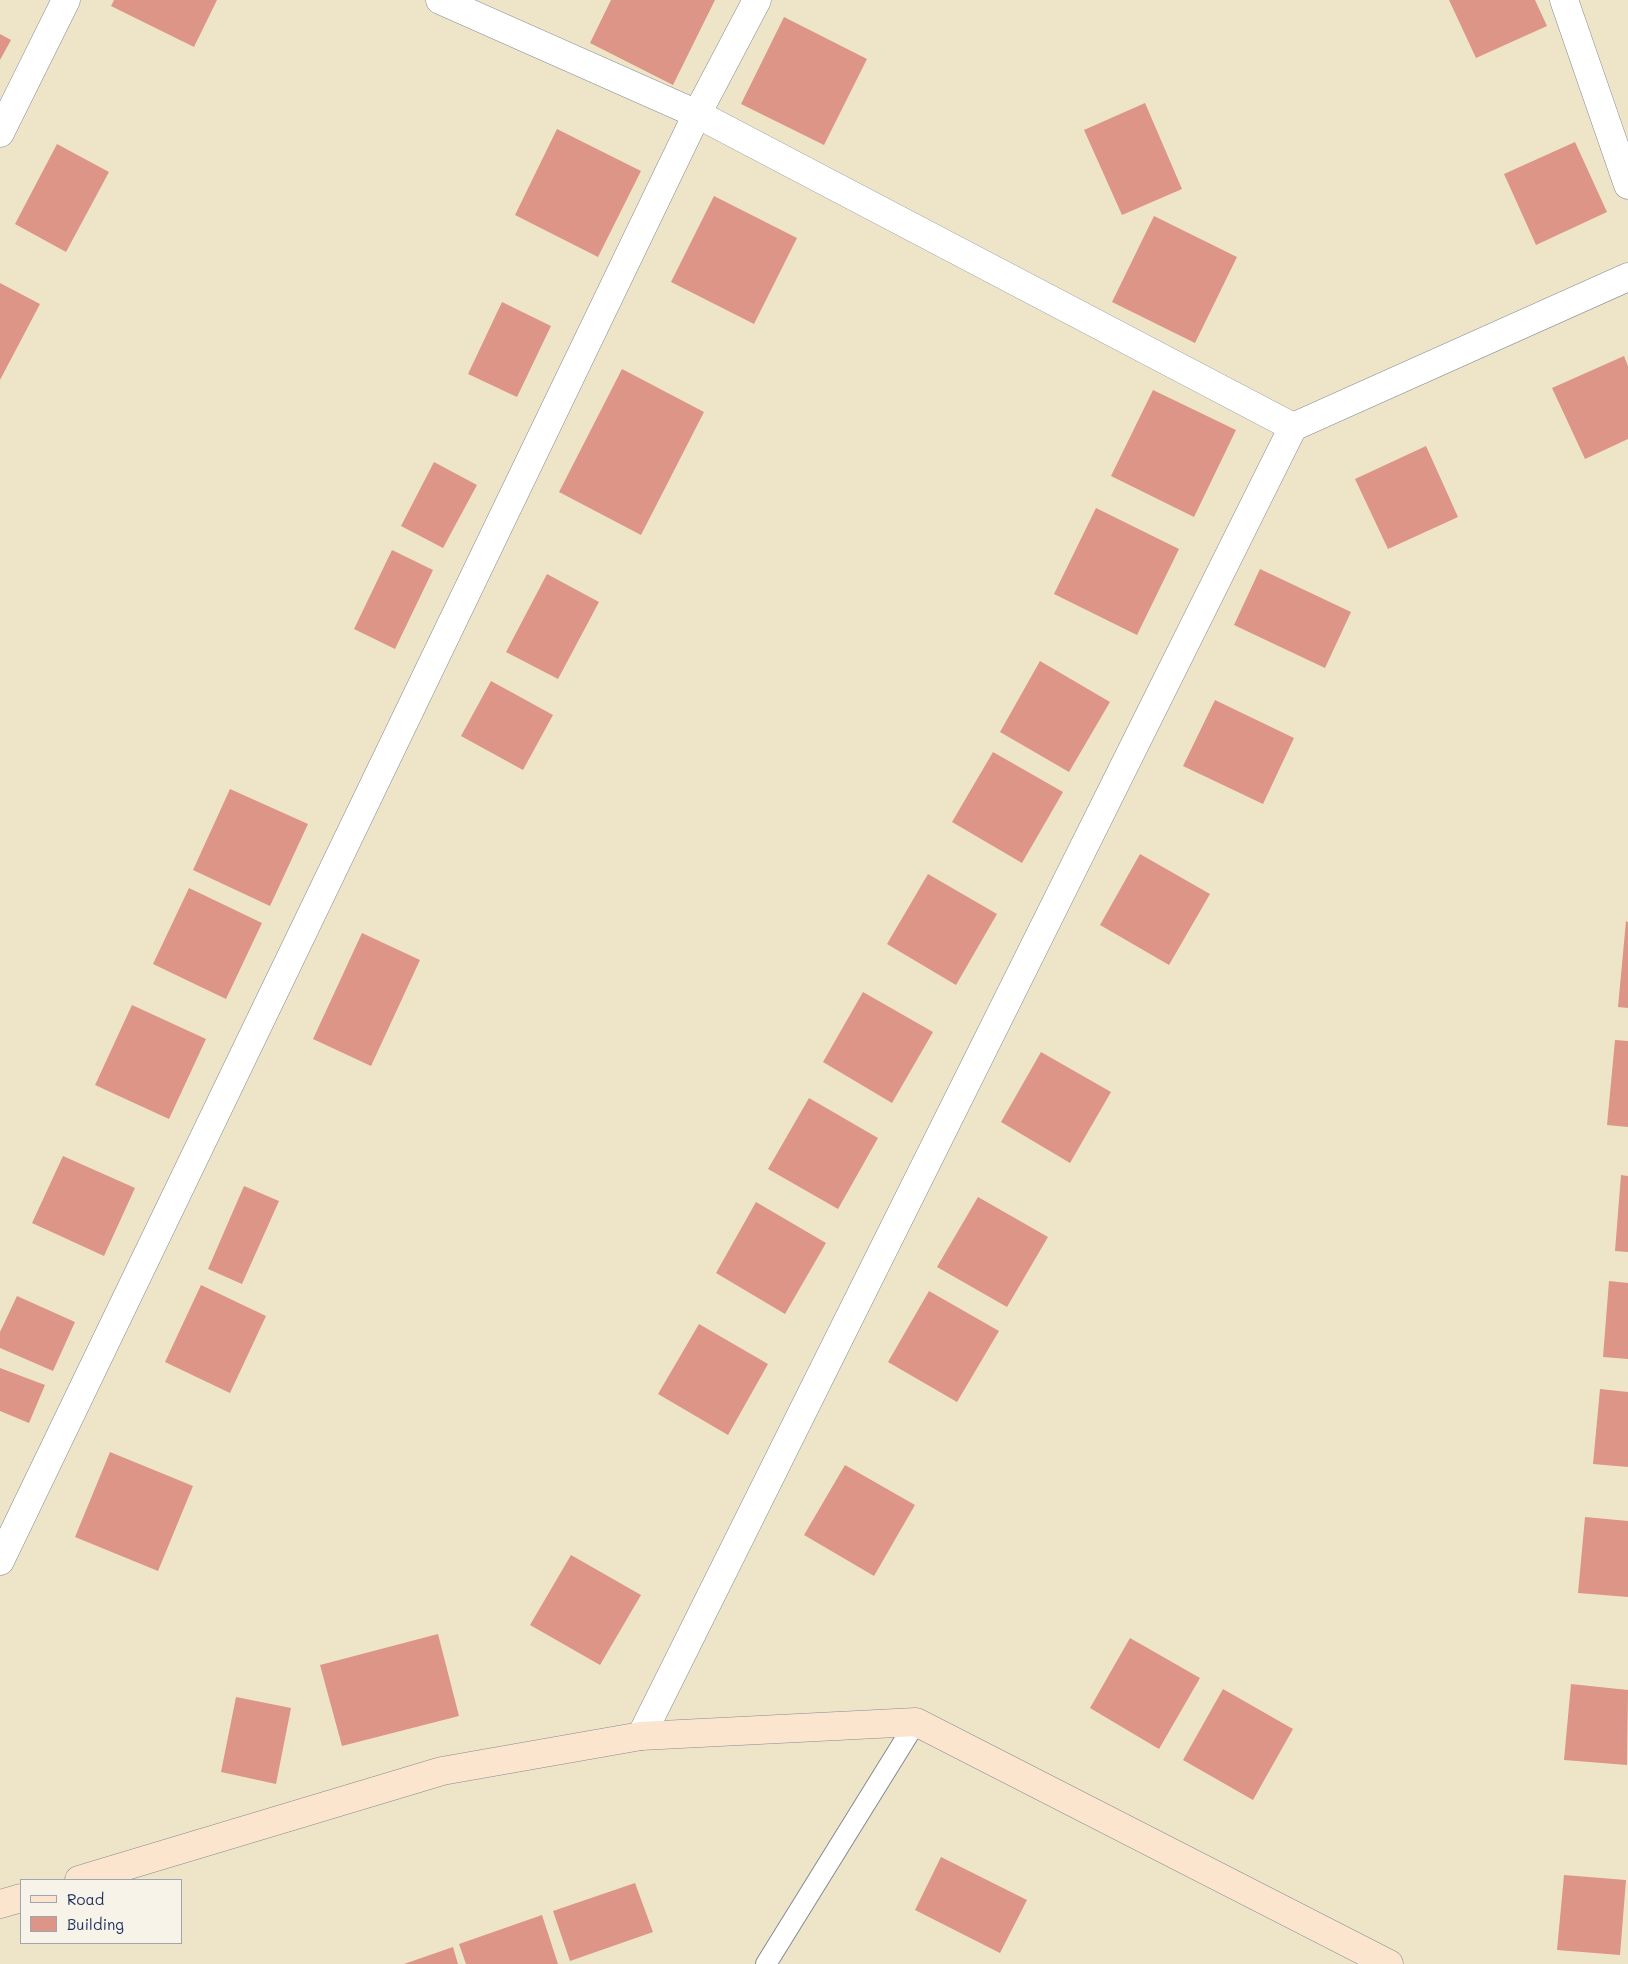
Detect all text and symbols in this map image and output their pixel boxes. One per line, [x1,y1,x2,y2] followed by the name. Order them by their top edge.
[20,1879,182,1944] legend
[67,1889,104,1909] text: Road
[67,1914,124,1934] text: Building

